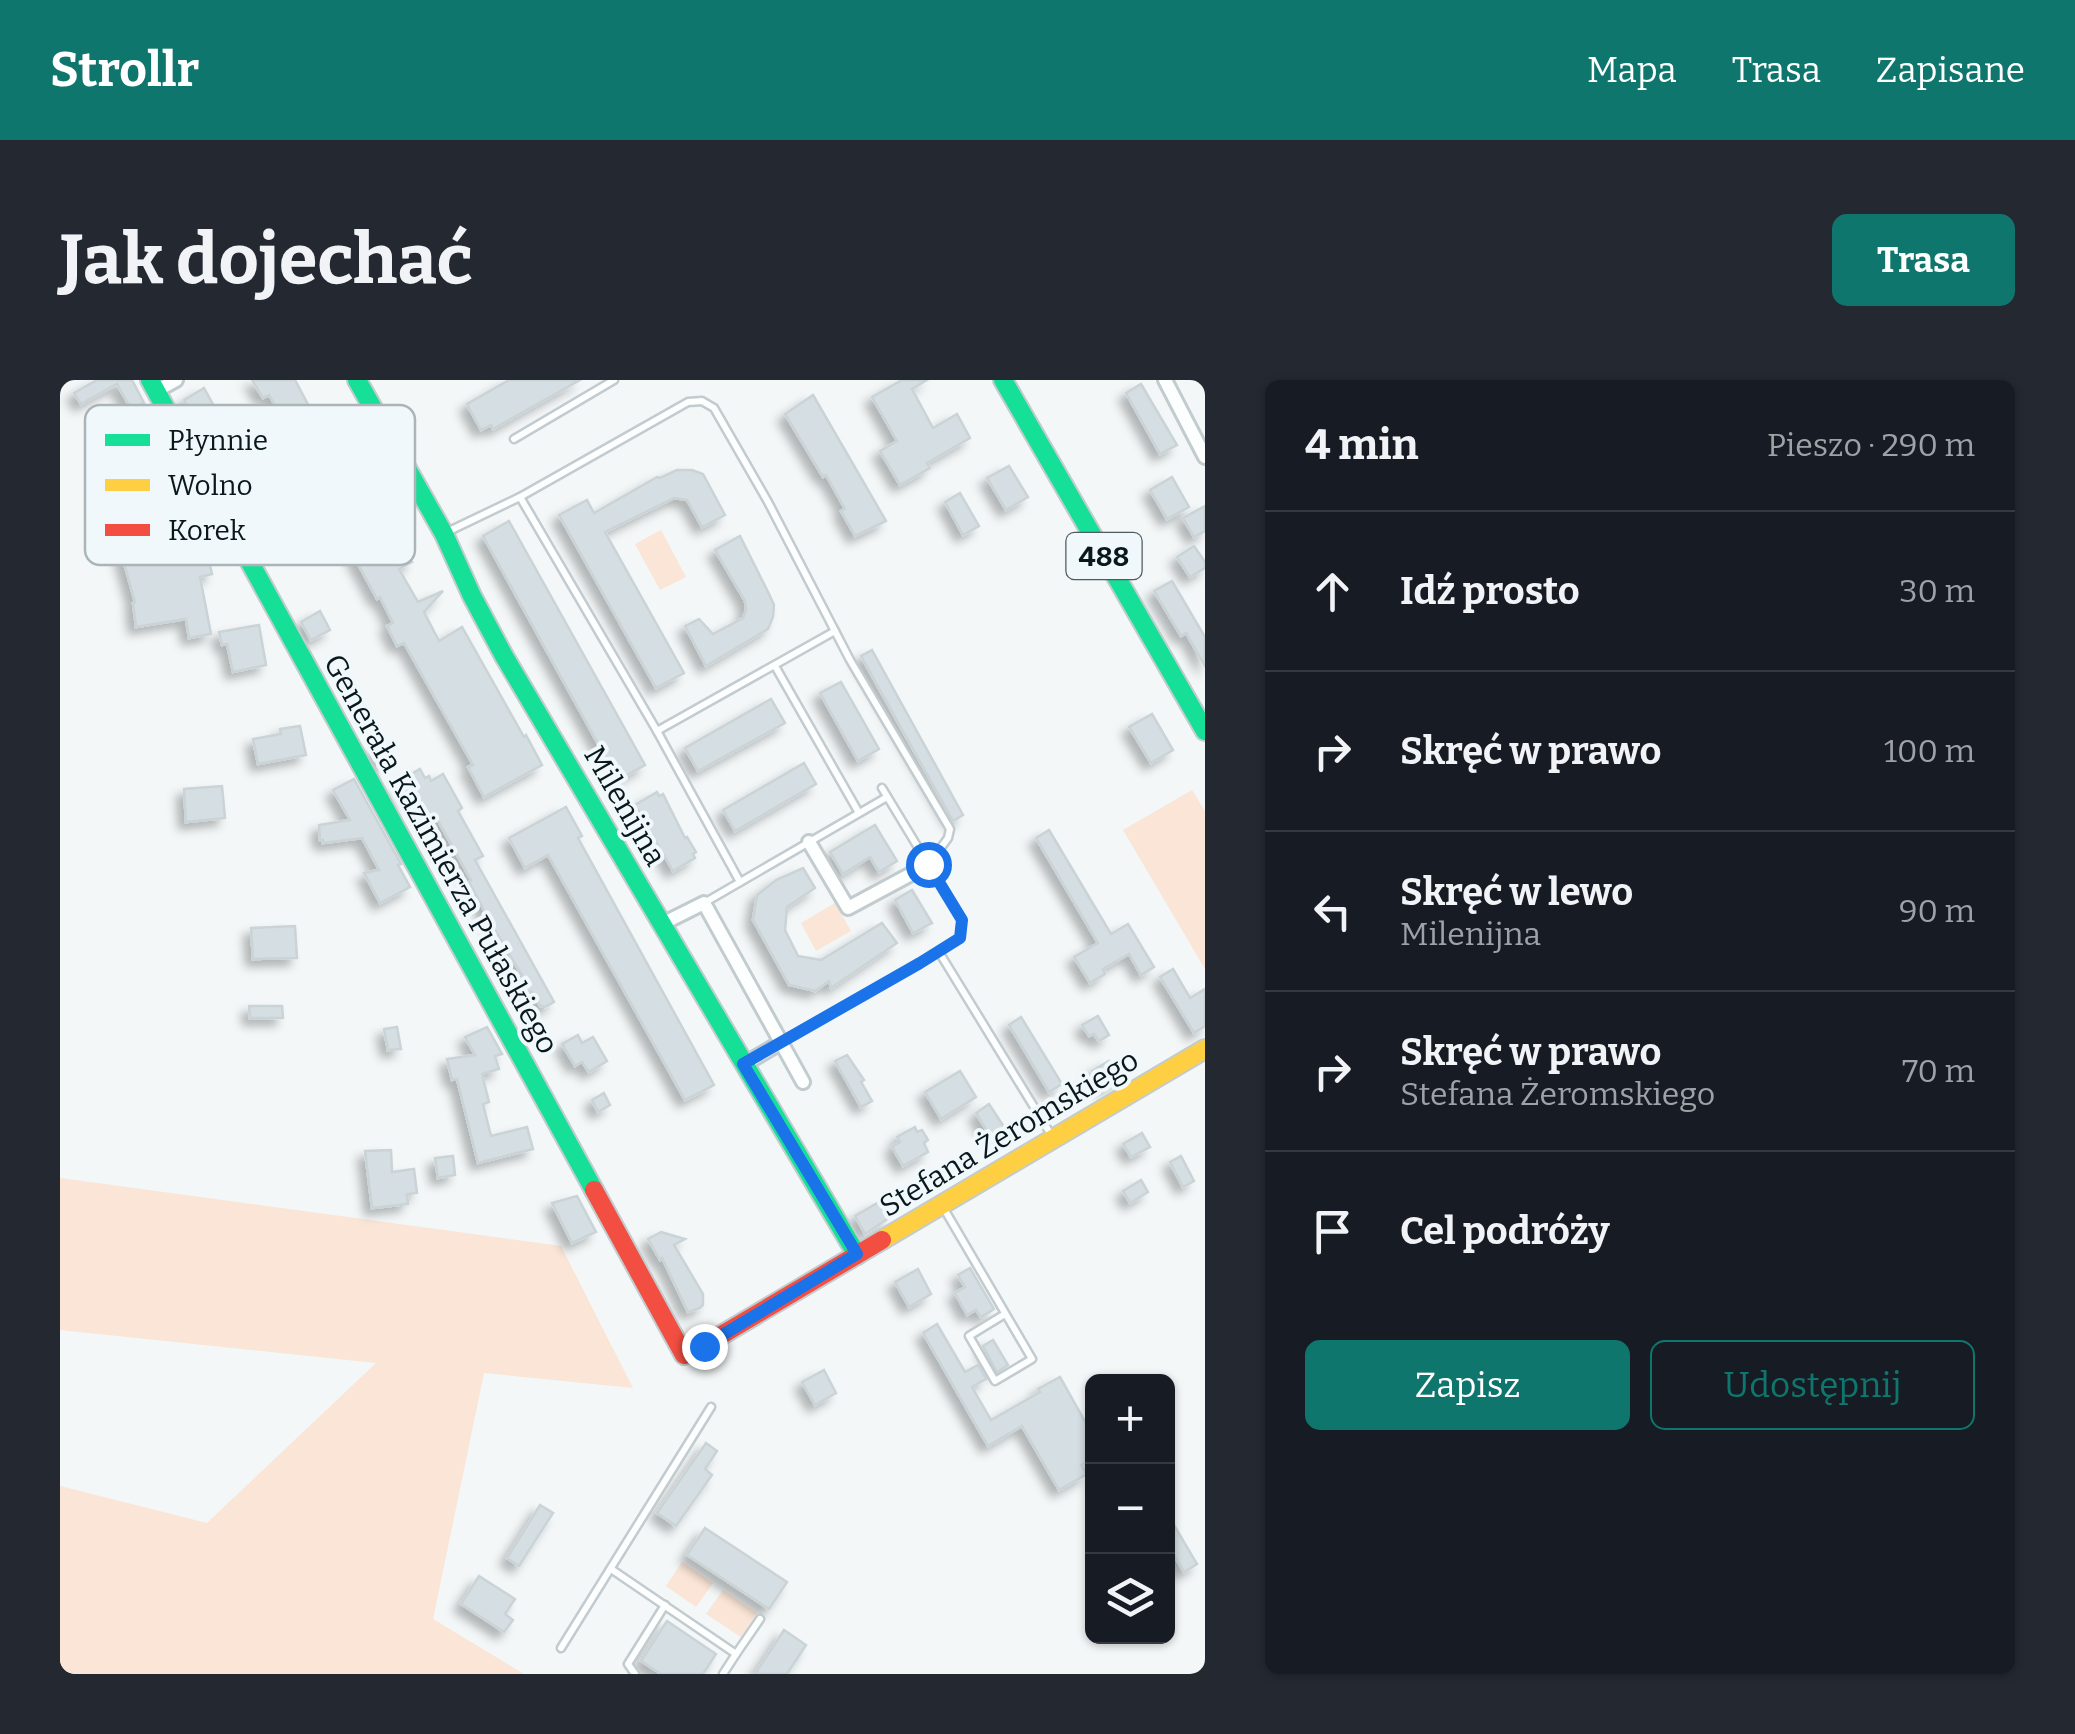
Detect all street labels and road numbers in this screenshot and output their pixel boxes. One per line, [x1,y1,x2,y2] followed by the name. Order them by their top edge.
[1066,533,1142,579] road number: 488
[316,648,566,1060] street label: Generała Kazimierza Pułaskiego
[576,740,674,872] street label: Milenijna
[873,1042,1145,1224] street label: Stefana Żeromskiego

